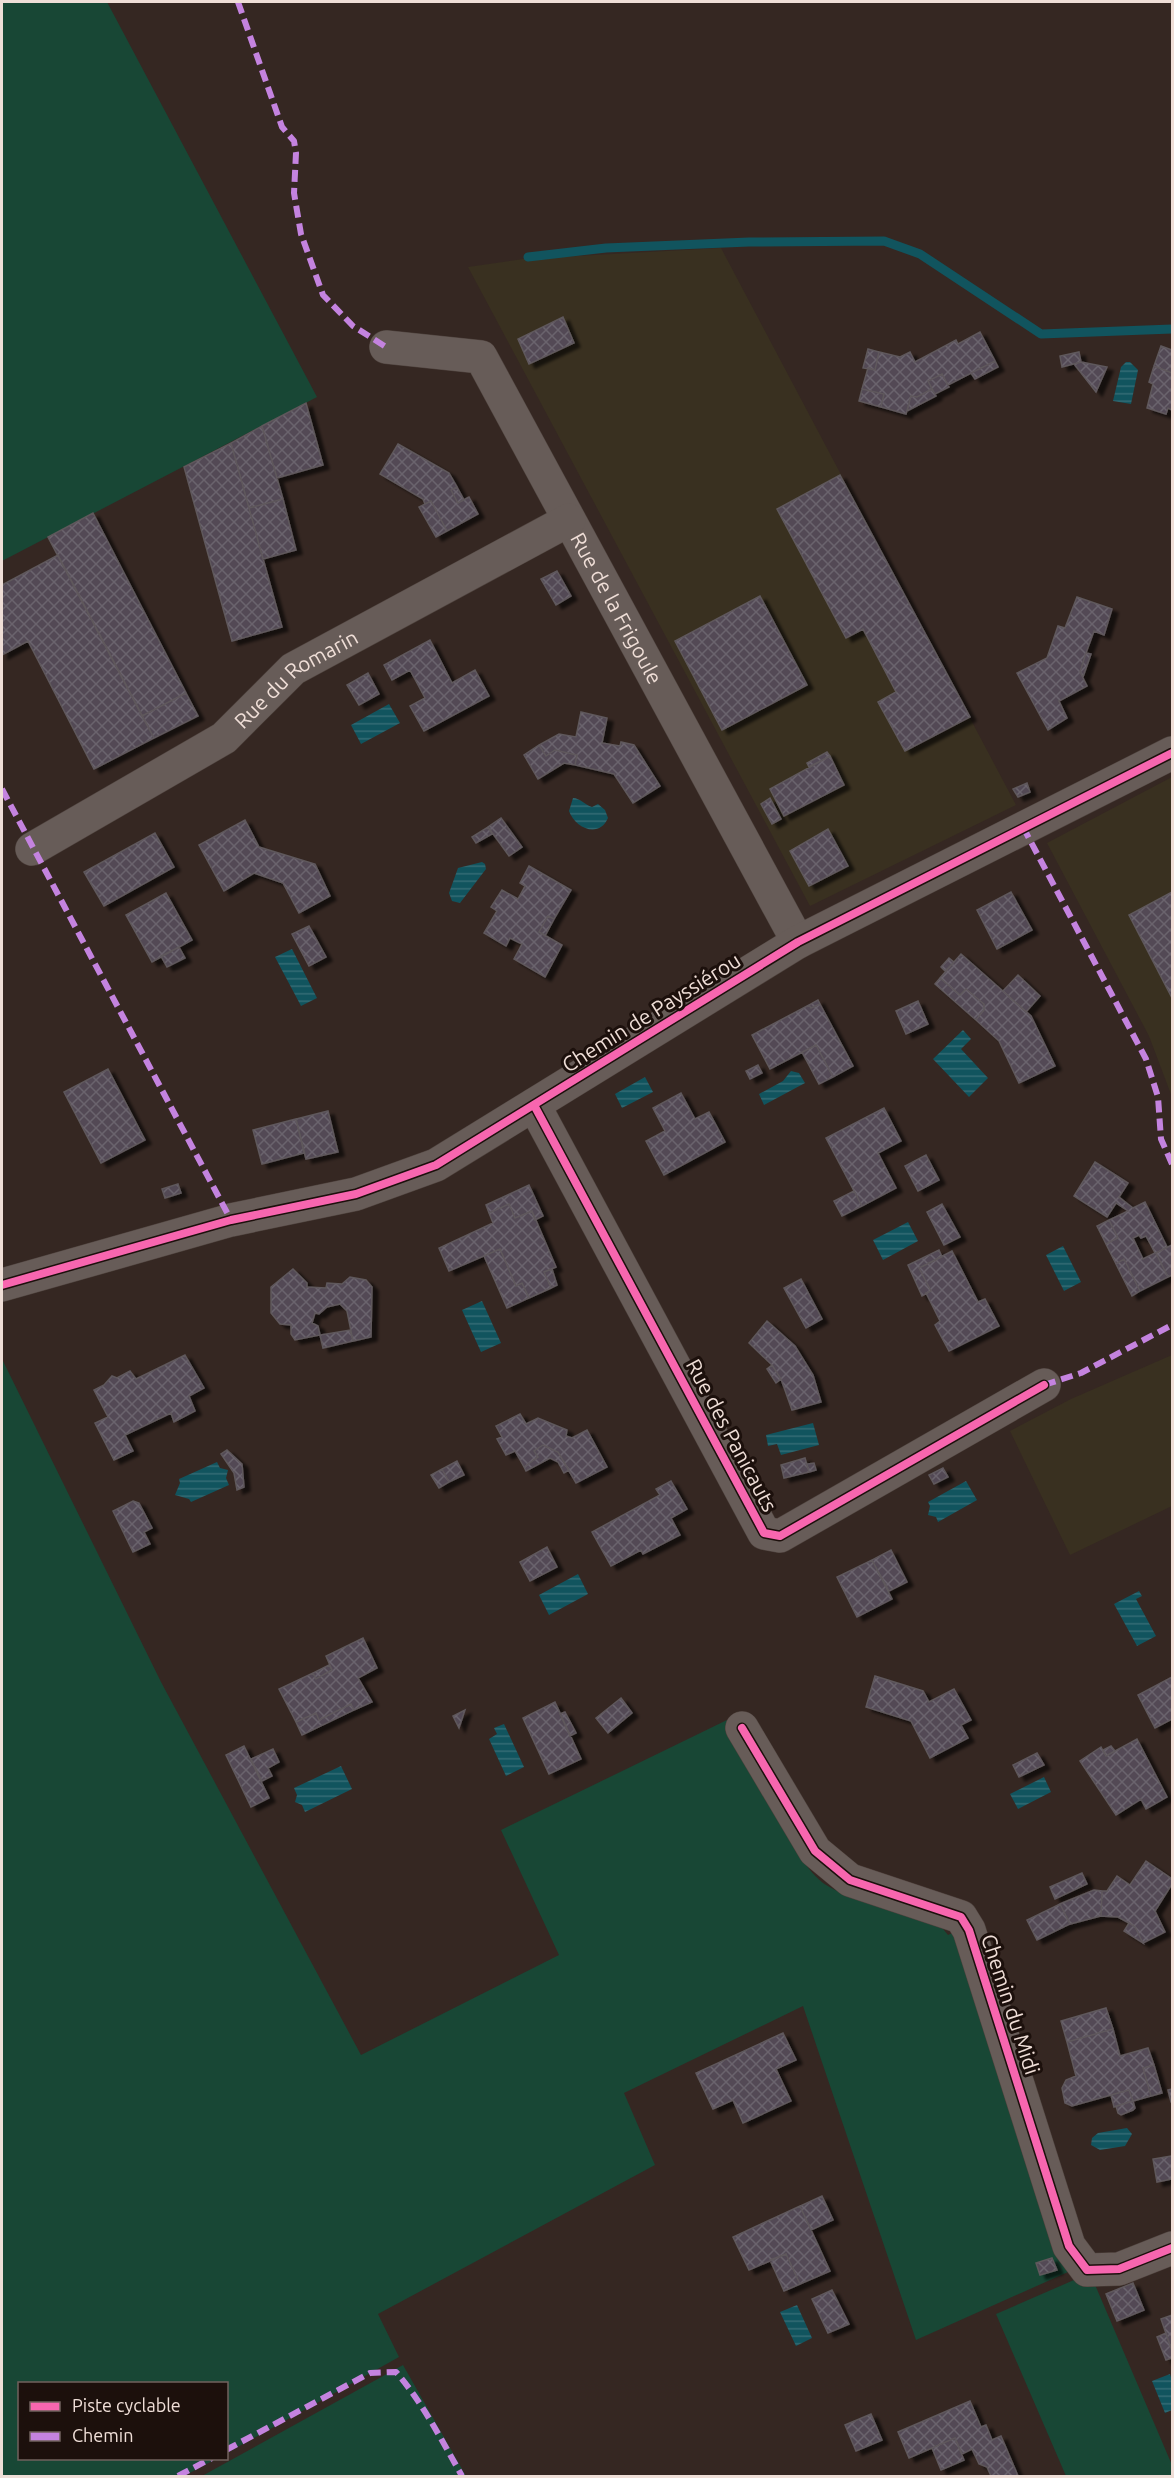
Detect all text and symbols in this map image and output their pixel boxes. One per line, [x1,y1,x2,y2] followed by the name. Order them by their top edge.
[566,528,668,688] street label: Rue de la Frigoule
[229,624,362,733] street label: Rue du Romarin
[557,947,745,1077] street label: Chemin de Payssiérou
[682,1355,782,1515] street label: Rue des Panicauts
[977,1931,1045,2077] street label: Chemin du Midi
[18,2382,228,2460] legend
[72,2395,181,2415] text: Piste cyclable
[72,2425,133,2445] text: Chemin

